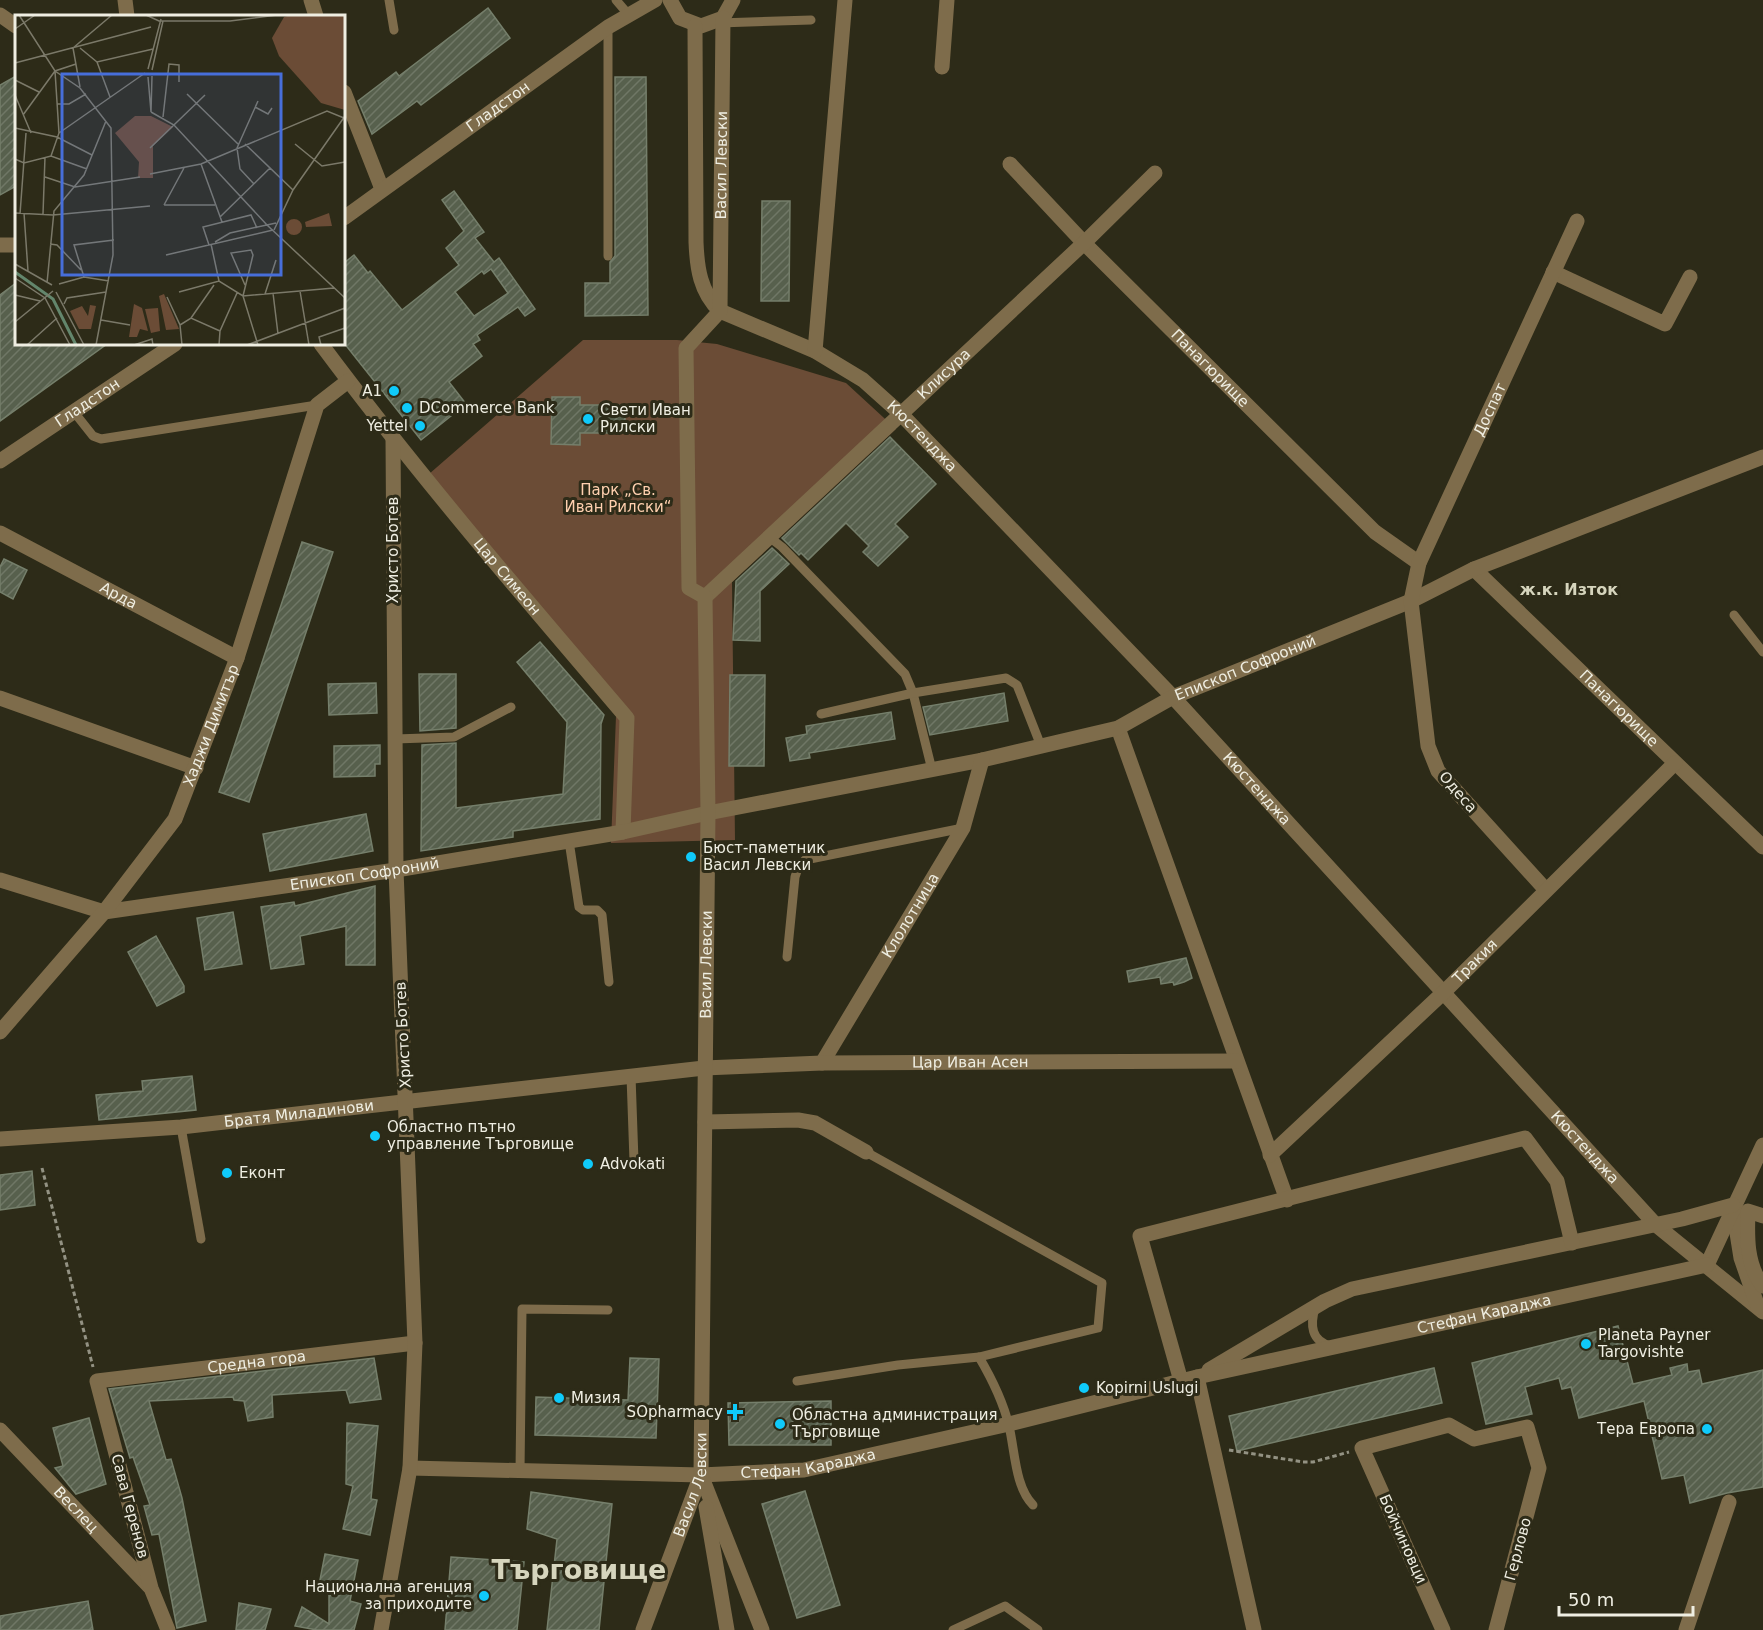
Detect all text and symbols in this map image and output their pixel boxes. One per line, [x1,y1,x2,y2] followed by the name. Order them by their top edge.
[15,15,345,345] inset map
[463,78,533,136] street label: Гладстон
[712,111,731,219] street label: Васил Левски
[1167,326,1253,411] street label: Панагюрище
[914,345,974,403] street label: Клисура
[51,375,123,431] street label: Гладстон
[1470,380,1510,439] street label: Доспат
[362,382,382,400] place label: A1
[387,384,401,398] marker: A1
[883,397,961,476] street label: Кюстенджа
[419,399,555,417] place label: DCommerce Bank
[400,401,414,415] marker: DCommerce Bank
[600,401,691,436] place label: Свети Иван Рилски
[581,412,595,426] marker: Свети Иван Рилски
[365,417,408,435] place label: Yettel
[413,419,427,433] marker: Yettel
[564,481,672,516] park label: Парк „Св. Иван Рилски“
[384,497,402,603] street label: Христо Ботев
[470,535,544,619] street label: Цар Симеон
[97,578,140,613] street label: Арда
[1520,580,1618,599] district label: ж.к. Изток
[1172,631,1319,704] street label: Епископ Софроний
[179,662,243,789] street label: Хаджи Димитър
[1576,666,1662,750] street label: Панагюрище
[1219,748,1295,829] street label: Кюстенджа
[1435,768,1481,816] street label: Одеса
[703,839,825,874] place label: Бюст-паметник Васил Левски
[684,850,698,864] marker: Бюст-паметник Васил Левски
[289,854,440,894] street label: Епископ Софроний
[878,870,943,961] street label: Клолотница
[697,910,716,1019] street label: Васил Левски
[1448,935,1501,988] street label: Тракия
[391,981,415,1089] street label: Христо Ботев
[912,1053,1029,1072] street label: Цар Иван Асен
[223,1096,375,1131] street label: Братя Миладинови
[1547,1107,1623,1187] street label: Кюстенджа
[387,1118,574,1153] place label: Областно пътно управление Търговище
[368,1129,382,1143] marker: Областно пътно управление Търговище
[600,1155,665,1173] place label: Advokati
[581,1157,595,1171] marker: Advokati
[239,1164,286,1182] place label: Еконт
[220,1166,234,1180] marker: Еконт
[1415,1290,1553,1337] street label: Стефан Караджа
[1597,1326,1711,1361] place label: Planeta Payner Targovishte
[1579,1337,1593,1351] marker: Planeta Payner Targovishte
[206,1347,307,1377] street label: Средна гора
[1096,1379,1198,1397] place label: Kopirni Uslugi
[1077,1381,1091,1395] marker: Kopirni Uslugi
[571,1389,620,1407] place label: Мизия
[552,1391,566,1405] marker: Мизия
[627,1403,723,1421] place label: SOpharmacy
[728,1405,742,1419] marker: SOpharmacy
[791,1406,997,1441] place label: Областна администрация Търговище
[773,1417,787,1431] marker: Областна администрация Търговище
[1596,1420,1695,1438] place label: Тера Европа
[1700,1422,1714,1436] marker: Тера Европа
[670,1432,710,1540] street label: Васил Левски
[740,1445,877,1482] street label: Стефан Караджа
[107,1452,153,1560] street label: Сава Геренов
[50,1483,102,1536] street label: Веслец
[1375,1492,1431,1586] street label: Бойчиновци
[1501,1515,1535,1583] street label: Герлово
[492,1554,666,1585] district label: Търговище
[305,1578,472,1613] place label: Национална агенция за приходите
[1559,1579,1692,1617] scale bar
[477,1589,491,1603] marker: Национална агенция за приходите
[1568,1589,1614,1610] text: 50 m

